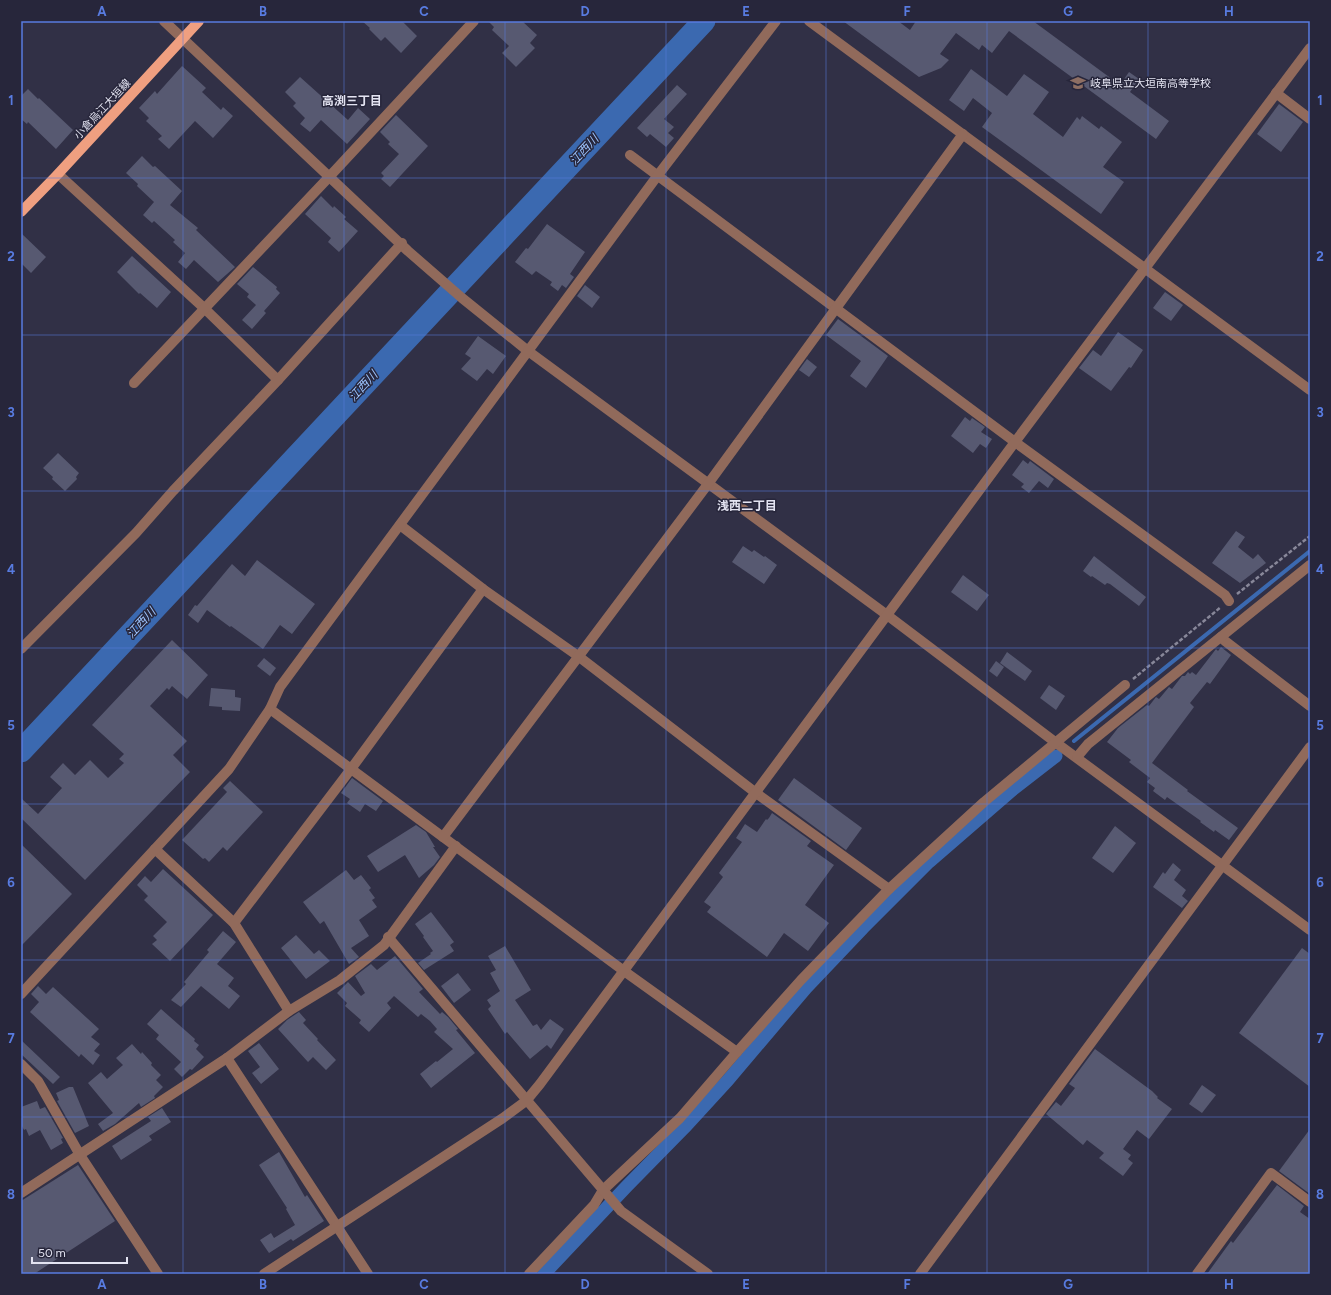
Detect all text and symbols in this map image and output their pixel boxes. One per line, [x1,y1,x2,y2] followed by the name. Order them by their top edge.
[97,4,107,19] text: A
[259,4,267,19] text: B
[419,4,429,19] text: C
[580,4,590,19] text: D
[742,4,750,19] text: E
[903,4,911,19] text: F
[1063,4,1073,19] text: G
[1224,4,1234,19] text: H
[1069,74,1087,92] school or university icon: 岐阜県立大垣南高等学校
[71,77,133,142] street label: 小倉烏江大垣線
[1090,77,1211,90] place label: 岐阜県立大垣南高等学校
[8,93,14,108] text: 1
[1317,93,1323,108] text: 1
[322,94,382,108] district label: 高渕三丁目
[567,131,603,168] water label: 江西川
[7,249,15,264] text: 2
[1316,249,1324,264] text: 2
[346,367,382,404] water label: 江西川
[7,405,15,420] text: 3
[1316,405,1324,420] text: 3
[717,499,777,513] district label: 浅西二丁目
[7,562,15,577] text: 4
[1316,562,1324,577] text: 4
[124,604,160,641] water label: 江西川
[7,718,15,733] text: 5
[1316,718,1324,733] text: 5
[7,875,15,890] text: 6
[1316,875,1324,890] text: 6
[7,1031,15,1046] text: 7
[1316,1031,1324,1046] text: 7
[7,1187,15,1202] text: 8
[1316,1187,1324,1202] text: 8
[32,1239,127,1265] scale bar
[38,1246,66,1260] text: 50 m
[97,1277,107,1292] text: A
[259,1277,267,1292] text: B
[419,1277,429,1292] text: C
[580,1277,590,1292] text: D
[742,1277,750,1292] text: E
[903,1277,911,1292] text: F
[1063,1277,1073,1292] text: G
[1224,1277,1234,1292] text: H

